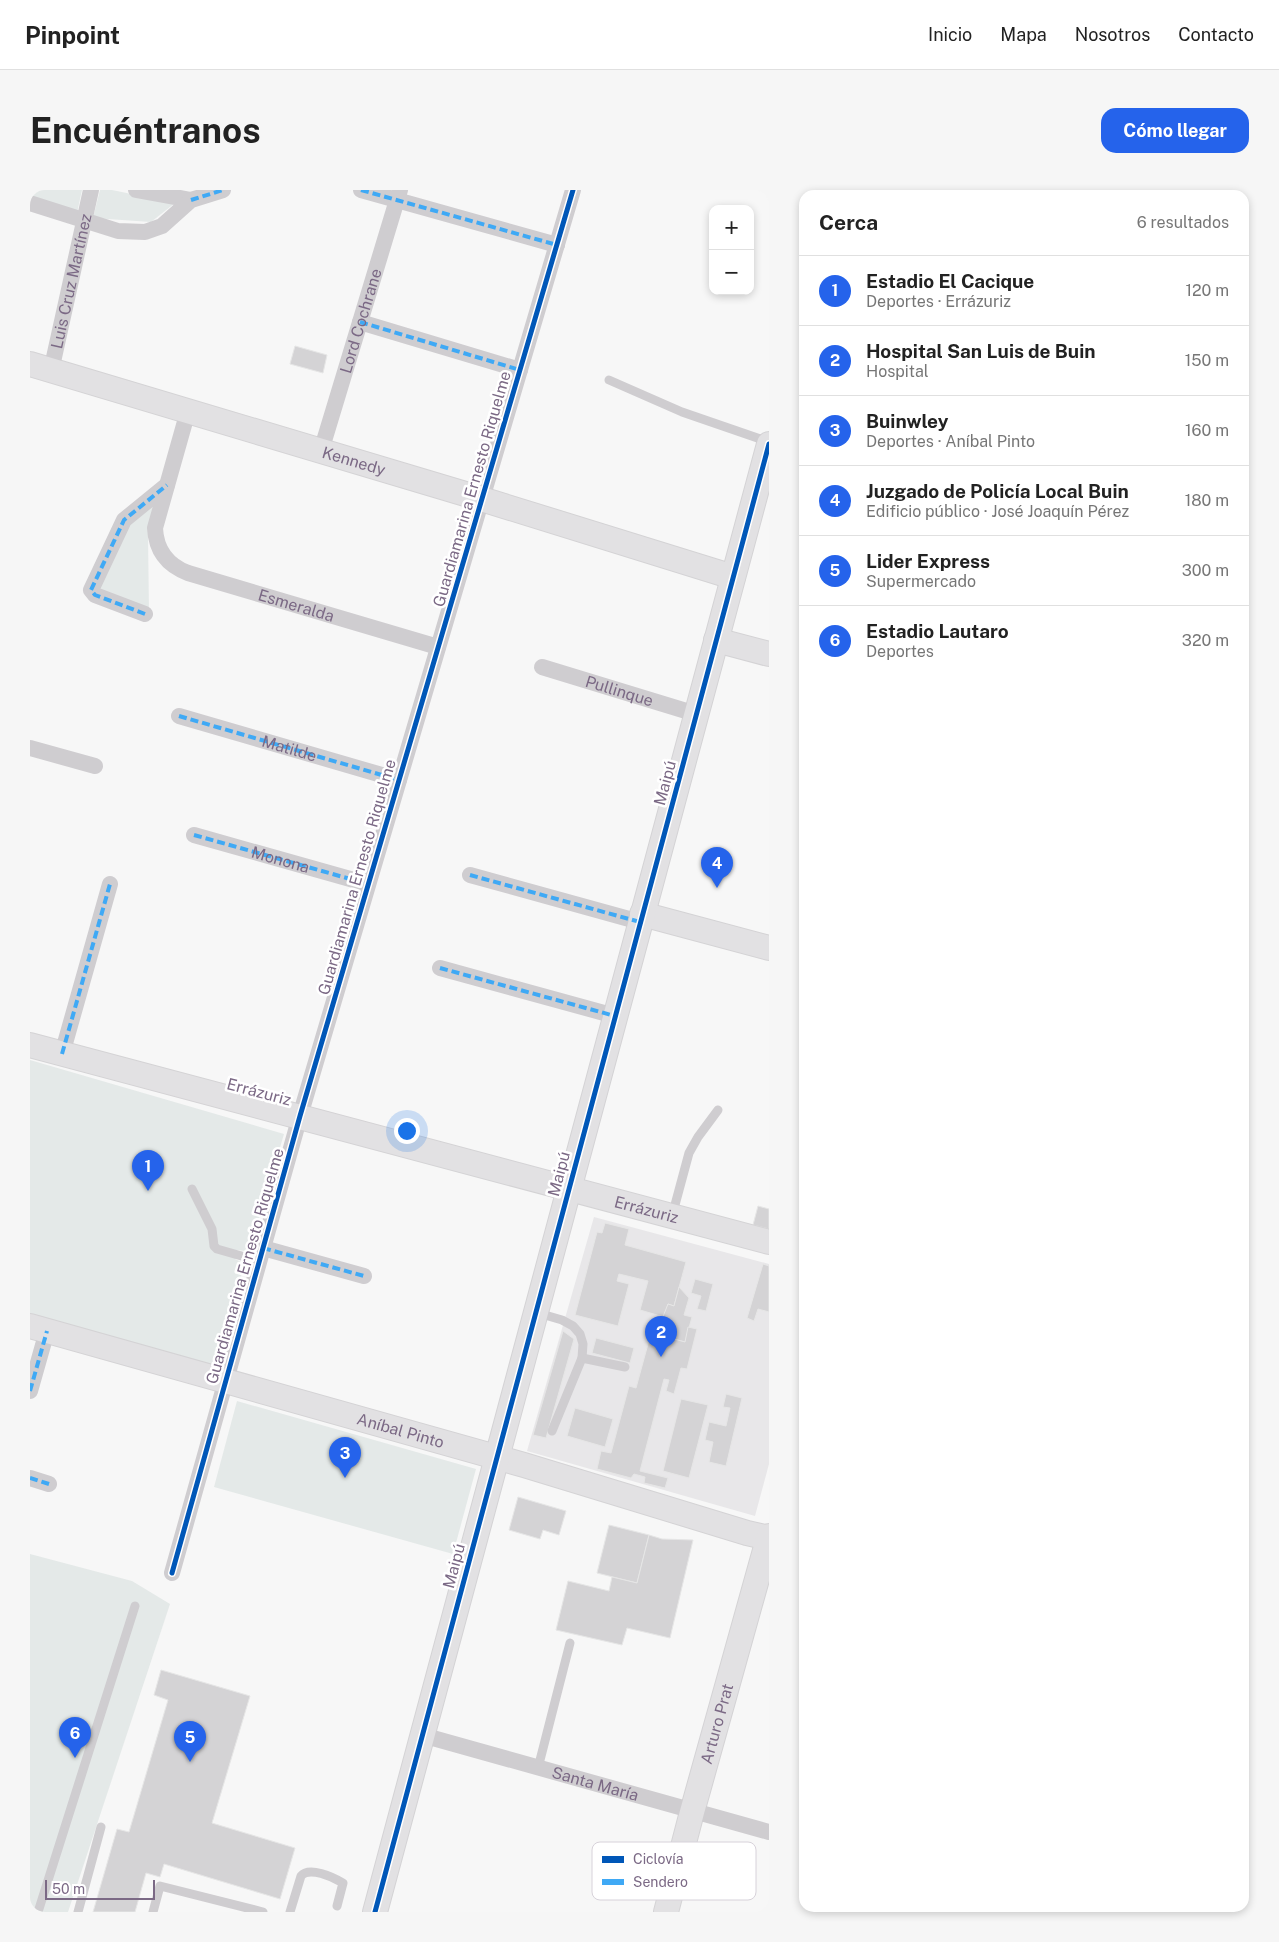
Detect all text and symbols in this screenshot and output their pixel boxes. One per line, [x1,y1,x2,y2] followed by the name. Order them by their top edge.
[25,21,120,49] text: Pinpoint
[928,24,972,45] text: Inicio
[1000,24,1047,45] text: Mapa
[1075,24,1150,45] text: Nosotros
[1178,24,1254,45] text: Contacto
[1101,108,1249,153] button: Cómo llegar
[30,110,261,151] text: Encuéntranos
[709,205,754,295] map controls
[709,205,754,250] button: +
[819,210,878,235] text: Cerca
[47,212,95,351] street label: Luis Cruz Martínez
[1137,213,1229,232] text: 6 resultados
[709,250,754,295] button: −
[336,266,385,376] street label: Lord Cochrane
[866,270,1034,292] text: Estadio El Cacique
[832,281,838,300] text: 1
[1185,281,1229,300] text: 120 m
[866,292,1011,311] text: Deportes · Errázuriz
[866,340,1096,362] text: Hospital San Luis de Buin
[830,351,840,370] text: 2
[1185,351,1229,370] text: 150 m
[866,362,929,381] text: Hospital
[429,369,515,609] street label: Guardiamarina Ernesto Riquelme
[866,410,948,432] text: Buinwley
[830,421,840,440] text: 3
[1185,421,1229,440] text: 160 m
[866,432,1035,451] text: Deportes · Aníbal Pinto
[320,442,388,479] street label: Kennedy
[866,480,1129,502] text: Juzgado de Policía Local Buin
[830,491,840,510] text: 4
[1185,491,1229,510] text: 180 m
[866,502,1129,521] text: Edificio público · José Joaquín Pérez
[866,550,990,572] text: Lider Express
[830,561,840,580] text: 5
[1182,561,1229,580] text: 300 m
[866,572,976,591] text: Supermercado
[256,585,337,625] street label: Esmeralda
[866,620,1009,642] text: Estadio Lautaro
[830,631,840,650] text: 6
[1182,631,1229,650] text: 320 m
[866,642,934,661] text: Deportes
[583,671,656,710] street label: Pullinque
[260,731,319,765] street label: Matilde
[314,757,400,997] street label: Guardiamarina Ernesto Riquelme
[650,758,680,808] street label: Maipú
[249,842,312,877] street label: Monona
[701,847,733,888] pin: 4
[225,1074,293,1110] street label: Errázuriz
[394,1118,420,1144] your location
[202,1146,288,1386] street label: Guardiamarina Ernesto Riquelme
[544,1149,574,1199] street label: Maipú
[132,1150,164,1191] pin: 1
[612,1192,681,1227] street label: Errázuriz
[645,1316,677,1357] pin: 2
[355,1409,446,1452] street label: Aníbal Pinto
[329,1437,361,1478] pin: 3
[439,1541,469,1591] street label: Maipú
[696,1681,737,1766] street label: Arturo Prat
[59,1717,91,1758] pin: 6
[174,1721,206,1762] pin: 5
[550,1762,641,1805] street label: Santa María
[592,1842,756,1900] legend
[633,1851,683,1867] text: Ciclovía
[633,1874,688,1890] text: Sendero
[45,1877,155,1900] scale bar
[52,1881,85,1897] text: 50 m

